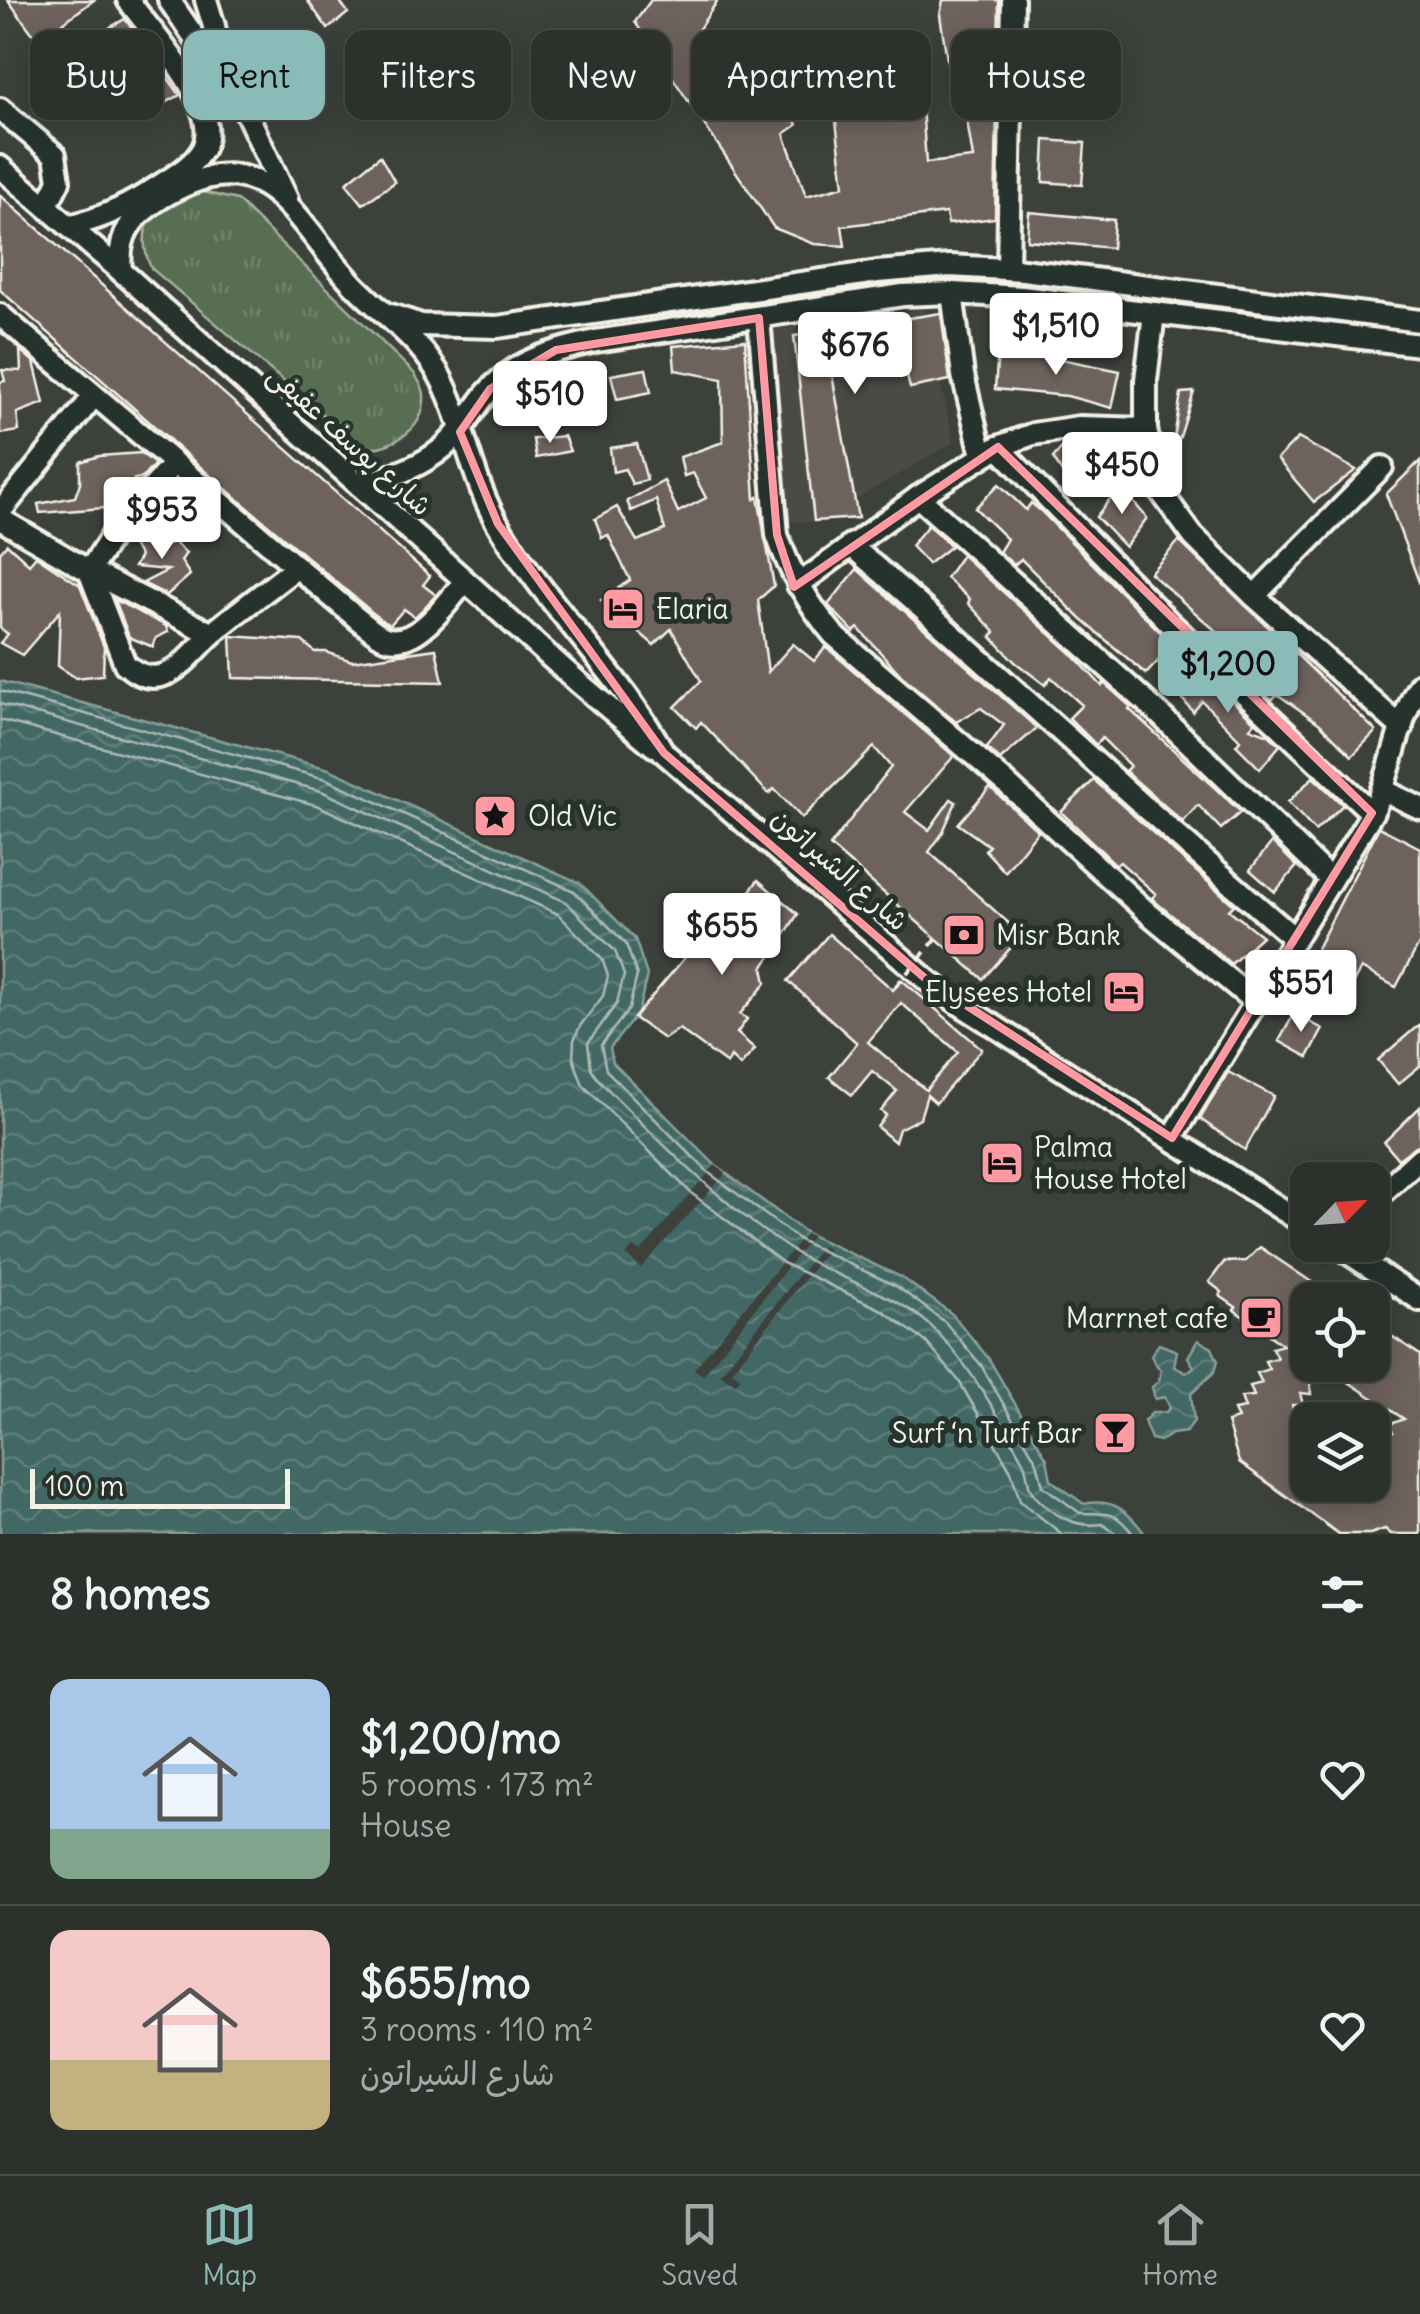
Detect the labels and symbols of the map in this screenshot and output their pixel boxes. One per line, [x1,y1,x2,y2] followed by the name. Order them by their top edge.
[975,293,1137,378] pin: $1,510
[796,312,914,397] pin: $676
[259,357,440,525] street label: شارع يوسف عفيفى
[491,361,609,446] pin: $510
[1063,432,1181,517] pin: $450
[103,477,221,562] pin: $953
[600,586,646,632] hotel icon: Elaria
[656,591,728,627] place label: Elaria
[1147,631,1309,716] pin: $1,200
[472,793,518,839] place icon: Old Vic
[528,798,617,834] place label: Old Vic
[763,800,916,940] street label: شارع الشيراتون
[663,893,781,978] pin: $655
[941,912,987,958] bank icon: Misr Bank
[996,917,1121,953] place label: Misr Bank
[1242,950,1360,1035] pin: $551
[1101,969,1147,1015] hotel icon: Elysees Hotel
[925,974,1092,1010] place label: Elysees Hotel
[1034,1129,1187,1197] place label: Palma House Hotel
[979,1140,1025,1186] hotel icon: Palma House Hotel
[1290,1162,1390,1262] north arrow
[1238,1295,1284,1341] cafe icon: Marrnet cafe
[1066,1300,1228,1336] place label: Marrnet cafe
[1092,1410,1138,1456] bar icon: Surf ‘n Turf Bar
[892,1415,1082,1451] place label: Surf ‘n Turf Bar
[30,1464,290,1508] scale bar

